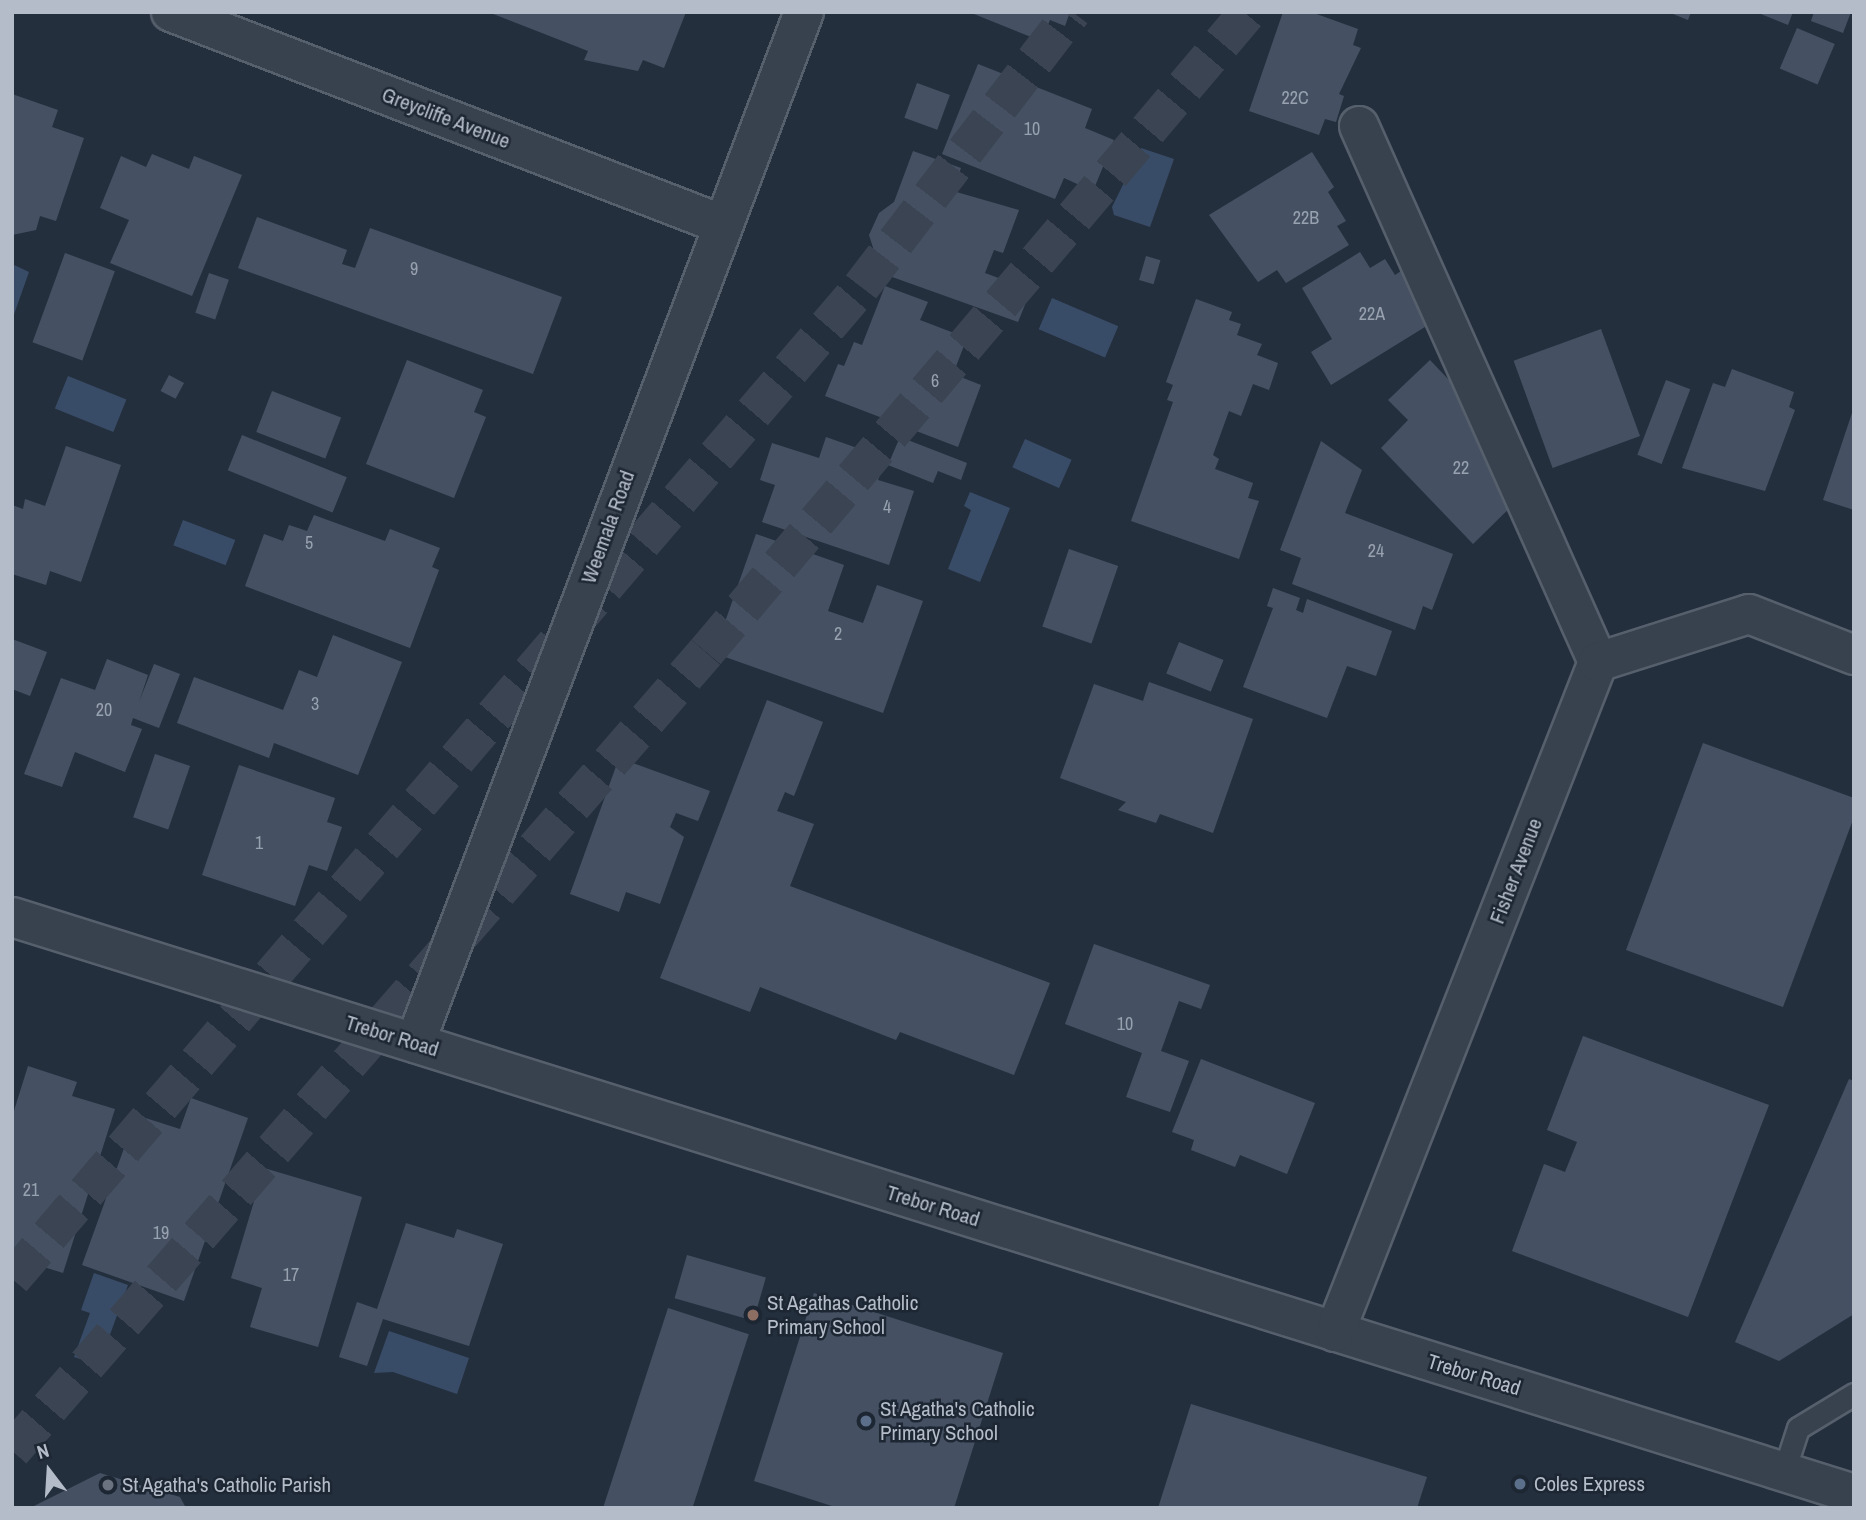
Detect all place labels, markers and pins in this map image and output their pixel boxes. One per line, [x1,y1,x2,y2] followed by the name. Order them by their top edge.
[767,1290,919,1340] place label: St Agathas Catholic Primary School
[745,1307,761,1323] marker: St Agathas Catholic Primary School
[880,1396,1036,1446] place label: St Agatha's Catholic Primary School
[858,1413,874,1429] marker: St Agatha's Catholic Primary School
[1534,1471,1645,1497] place label: Coles Express
[122,1472,332,1498] place label: St Agatha's Catholic Parish
[1512,1476,1528,1492] marker: Coles Express
[100,1477,116,1493] marker: St Agatha's Catholic Parish

